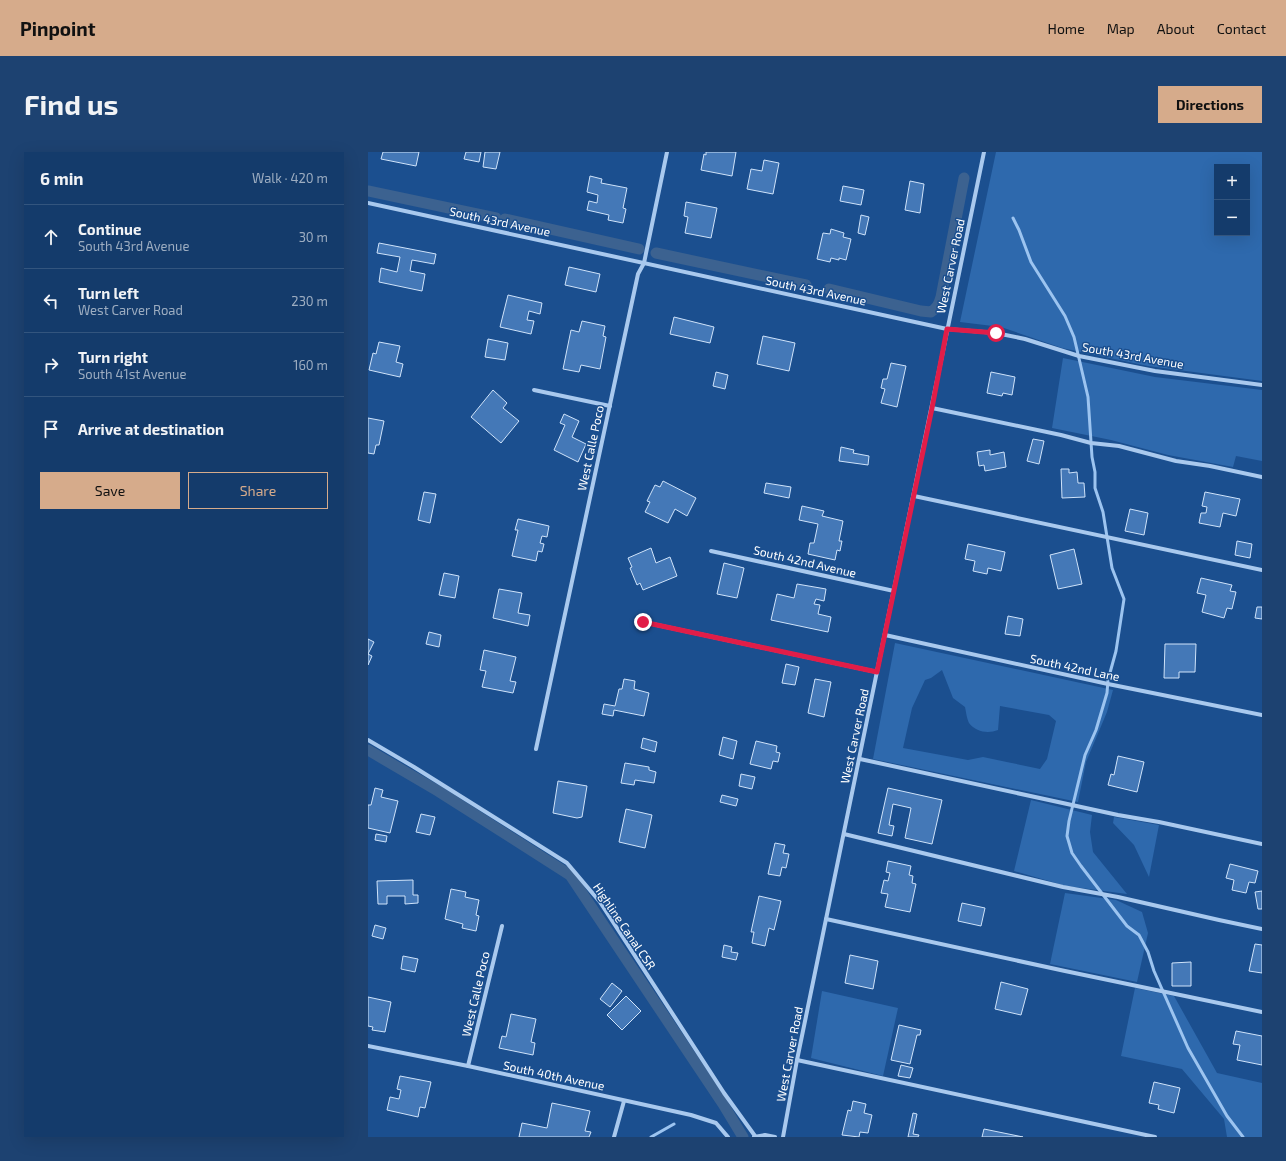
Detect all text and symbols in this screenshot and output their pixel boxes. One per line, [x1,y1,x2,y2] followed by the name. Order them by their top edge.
[20,17,95,40] text: Pinpoint
[1048,20,1085,37] text: Home
[1107,20,1135,37] text: Map
[1157,20,1195,37] text: About
[1217,20,1266,37] text: Contact
[1158,86,1262,123] button: Directions
[24,87,118,121] text: Find us
[1214,164,1250,236] map controls
[1214,164,1250,200] button: +
[40,168,84,188] text: 6 min
[252,170,328,186] text: Walk · 420 m
[1214,200,1250,236] button: −
[448,203,552,239] street label: South 43rd Avenue
[933,217,967,315] street label: West Carver Road
[78,220,141,238] text: Continue
[40,226,62,248] icon: ahead
[299,229,328,245] text: 30 m
[78,238,189,254] text: South 43rd Avenue
[764,272,868,308] street label: South 43rd Avenue
[78,284,139,302] text: Turn left
[40,290,62,312] icon: left
[291,293,328,309] text: 230 m
[78,302,183,318] text: West Carver Road
[987,324,1005,342] route start
[1081,339,1185,371] street label: South 43rd Avenue
[78,348,148,366] text: Turn right
[40,354,62,376] icon: right
[293,357,328,373] text: 160 m
[78,366,186,382] text: South 41st Avenue
[574,404,606,492] street label: West Calle Poco
[40,418,62,440] icon: arrive
[78,420,224,438] text: Arrive at destination
[40,472,180,509] button: Save
[188,472,328,509] button: Share
[752,542,858,580] street label: South 42nd Avenue
[634,613,652,631] route end
[1029,651,1121,683] street label: South 42nd Lane
[837,687,871,785] street label: West Carver Road
[591,880,659,972] street label: Highline Canal CSR
[458,950,492,1038] street label: West Calle Poco
[773,1005,805,1103] street label: West Carver Road
[502,1057,606,1093] street label: South 40th Avenue

